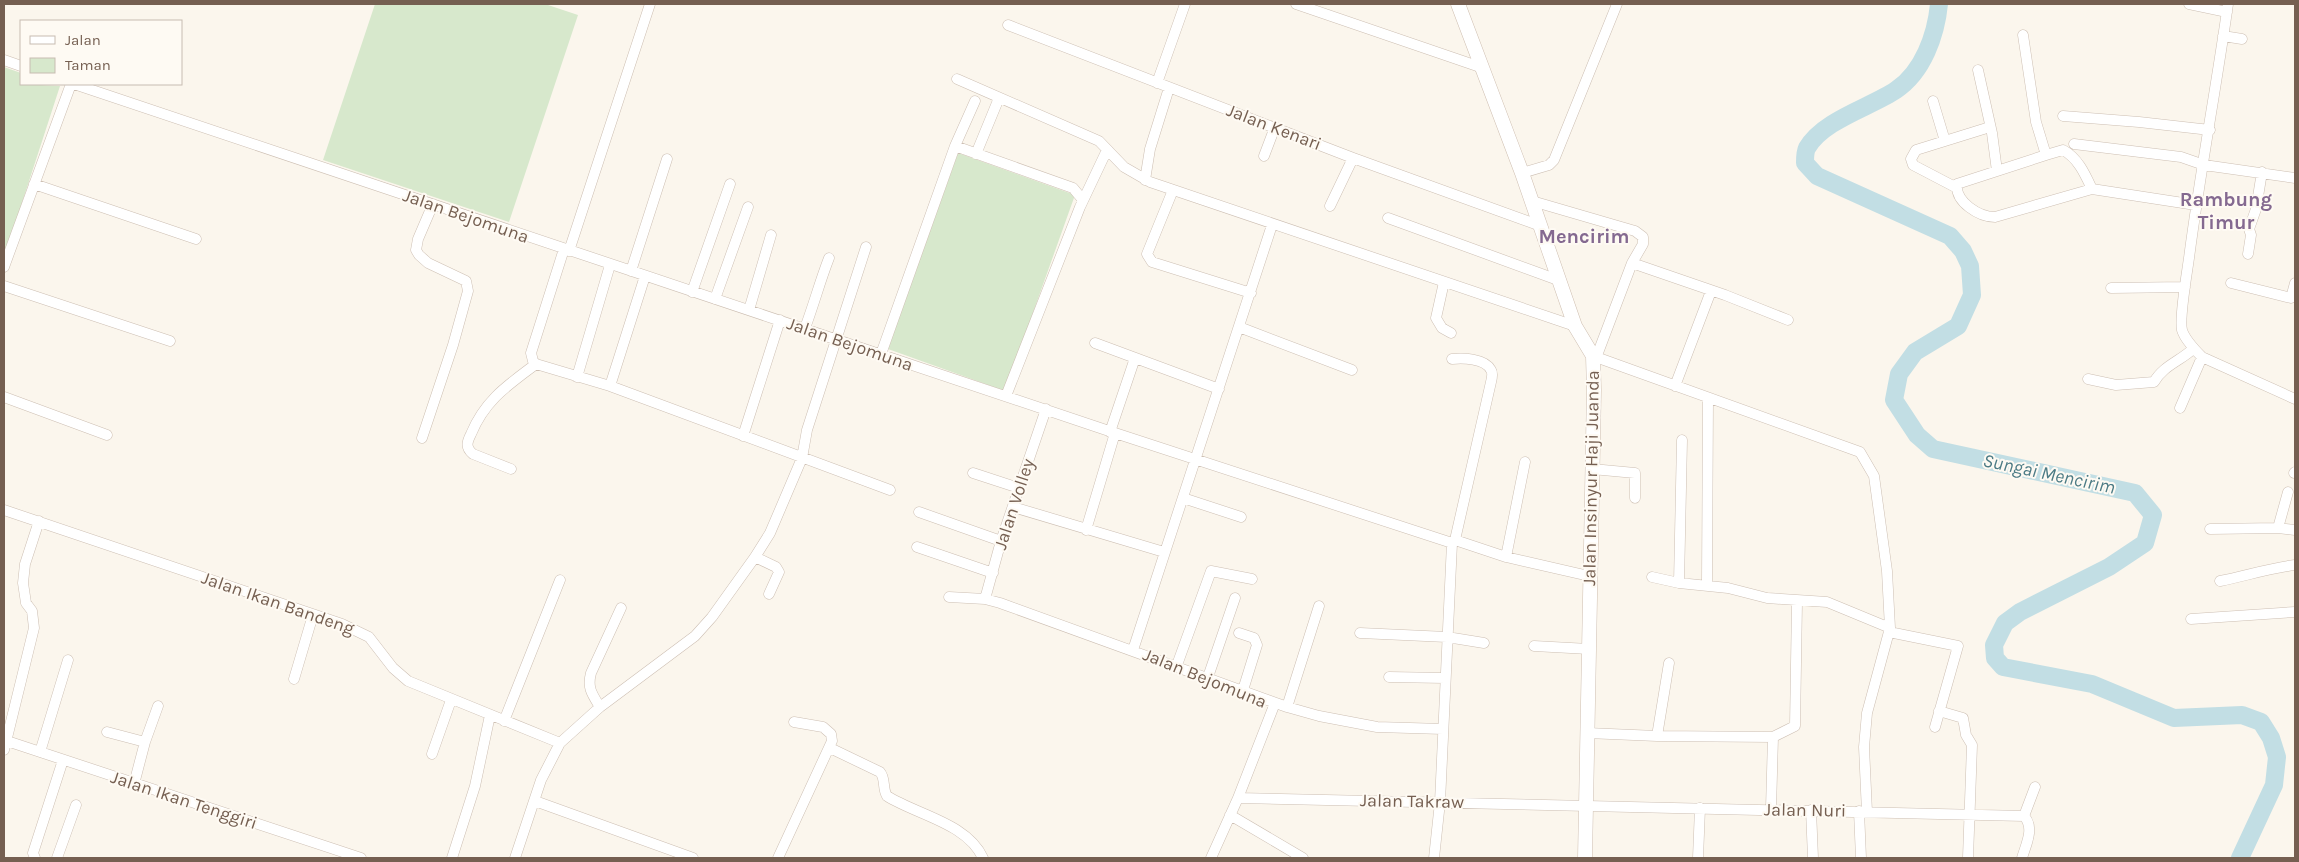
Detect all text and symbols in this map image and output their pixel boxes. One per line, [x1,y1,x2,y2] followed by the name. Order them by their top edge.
[20,20,182,85] legend
[65,31,101,49] text: Jalan
[65,56,111,74] text: Taman
[1223,99,1325,155] street label: Jalan Kenari
[400,184,532,248] street label: Jalan Bejomuna
[2180,188,2273,234] district label: Rambung Timur
[1538,225,1630,248] district label: Mencirim
[784,312,916,376] street label: Jalan Bejomuna
[1578,370,1604,586] street label: Jalan Insinyur Haji Juanda
[1981,449,2117,499] water label: Sungai Mencirim
[989,455,1039,552] street label: Jalan Volley
[199,566,357,640] street label: Jalan Ikan Bandeng
[1140,643,1270,713] street label: Jalan Bejomuna
[108,766,260,834] street label: Jalan Ikan Tenggiri
[1360,789,1464,813] street label: Jalan Takraw
[1764,798,1846,822] street label: Jalan Nuri

